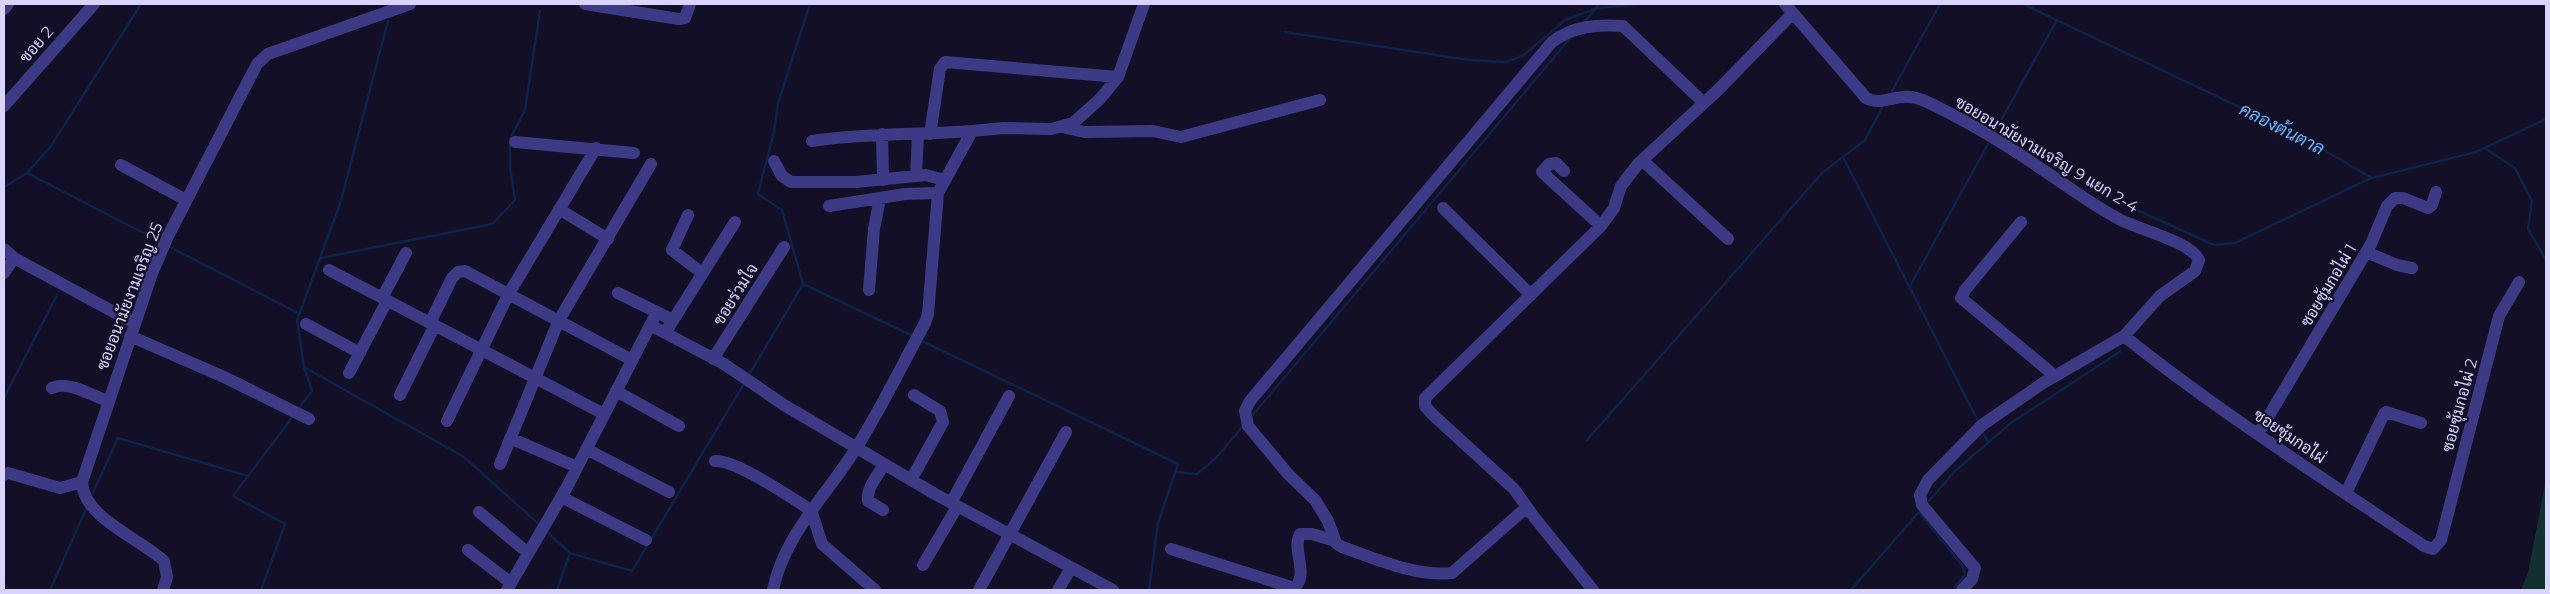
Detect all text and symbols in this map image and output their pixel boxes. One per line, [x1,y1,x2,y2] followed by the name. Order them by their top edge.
[16,22,57,66] street label: ซอย 2
[1952,91,2143,217] street label: ซอยอนามัยงามเจริญ 9 แยก 2-4
[2236,97,2329,160] water label: คลองต้นตาล
[92,219,166,373] street label: ซอยอนามัยงามเจริญ 25
[2295,240,2362,331] street label: ซอยซุ้มกอไผ่ 1
[707,259,762,329] street label: ซอยร่วมใจ
[2436,356,2483,455] street label: ซอยซุ้มกอไผ่ 2
[2249,404,2331,469] street label: ซอยซุ้มกอไผ่

